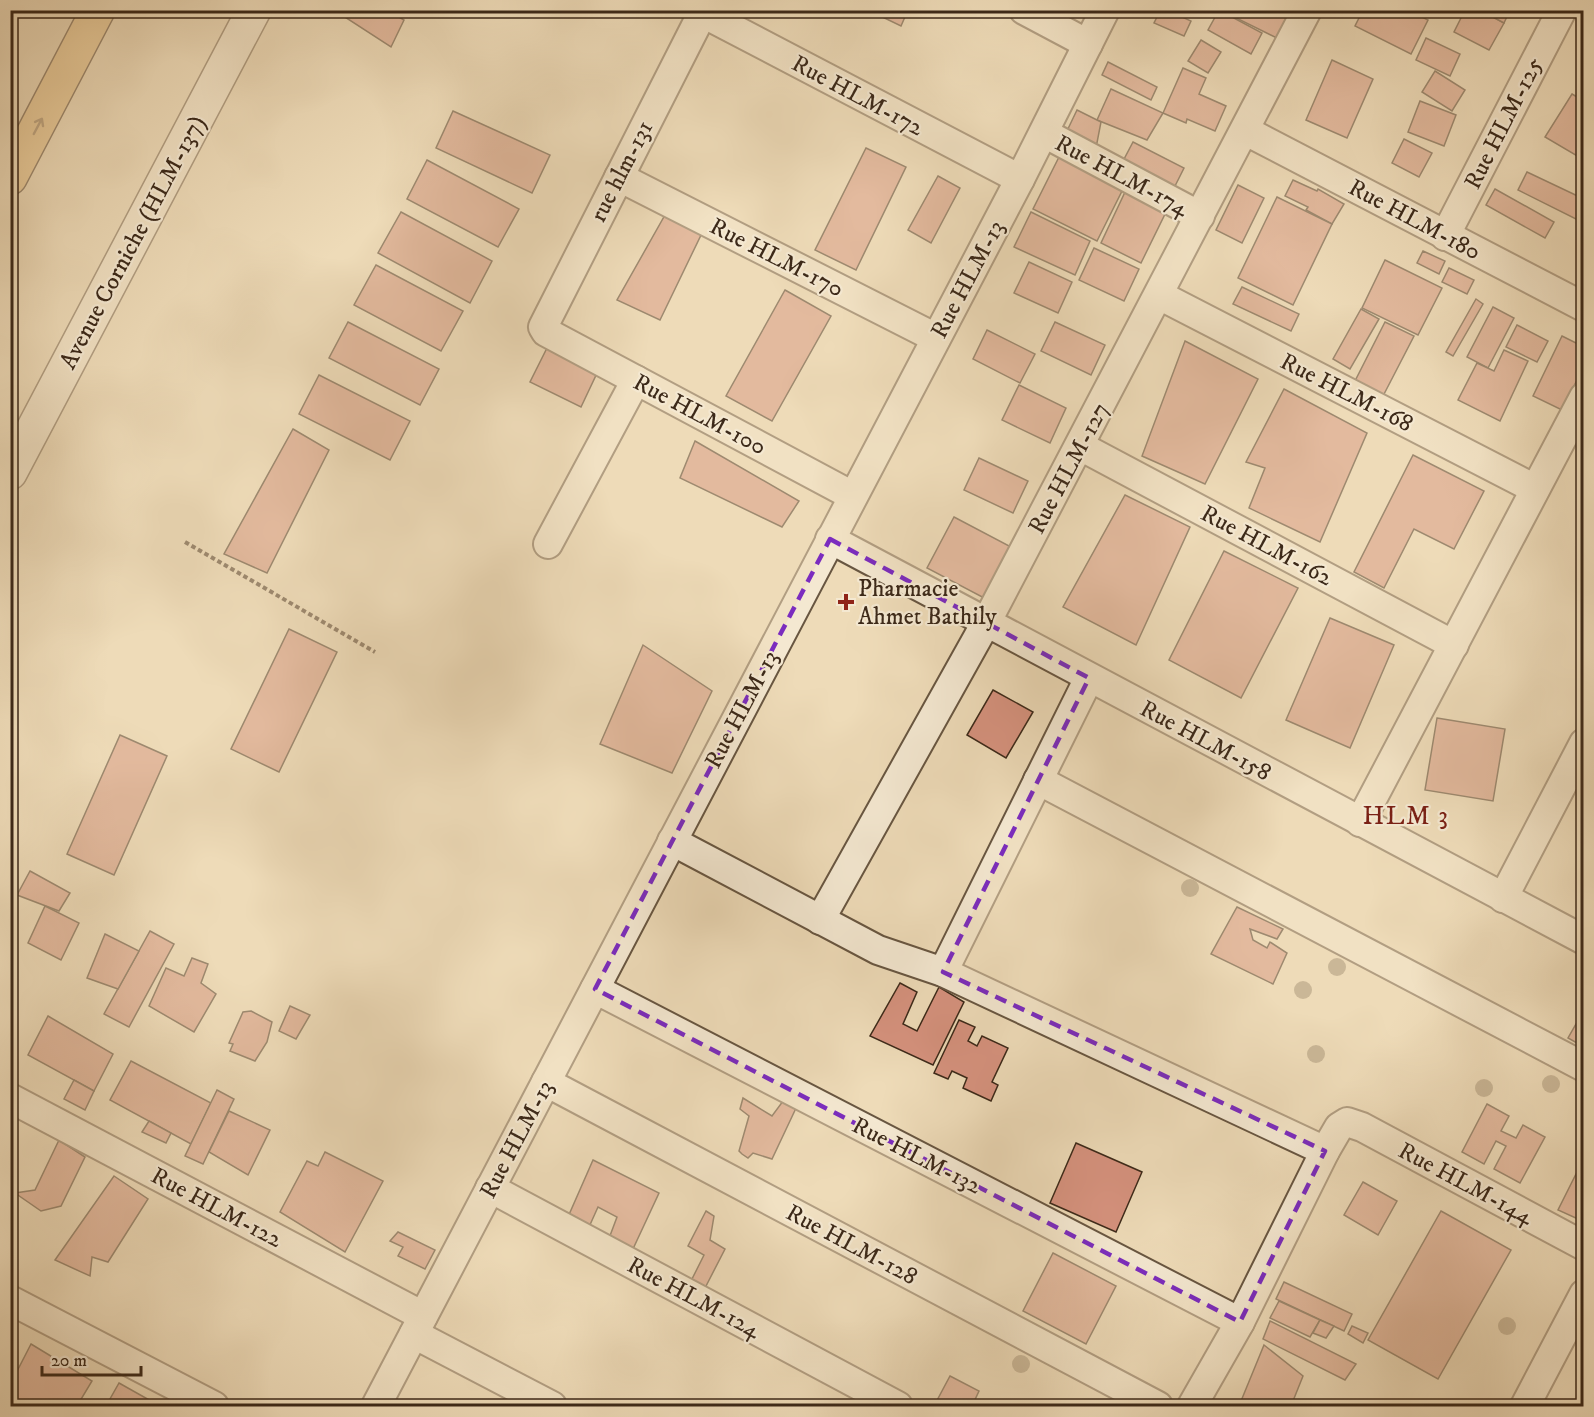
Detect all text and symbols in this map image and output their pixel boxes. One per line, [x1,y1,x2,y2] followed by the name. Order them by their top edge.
[786,49,929,143] street label: Rue HLM-172
[1458,52,1550,194] street label: Rue HLM-125
[53,110,213,374] street label: Avenue Corniche (HLM-137)
[584,116,660,227] street label: rue hlm-131
[33,118,44,136] one-way arrow
[1050,128,1194,224] street label: Rue HLM-174
[1343,172,1486,267] street label: Rue HLM-180
[705,211,848,304] street label: Rue HLM-170
[924,215,1012,344] street label: Rue HLM-13
[1275,347,1418,439] street label: Rue HLM-168
[628,367,771,462] street label: Rue HLM-100
[1022,398,1116,539] street label: Rue HLM-127
[1196,499,1338,593] street label: Rue HLM-162
[858,574,997,632] place label: Pharmacie Ahmet Bathily
[839,595,853,609] marker: Pharmacie Ahmet Bathily
[698,645,786,774] street label: Rue HLM-13
[1135,694,1276,788] street label: Rue HLM-158
[1362,800,1450,833] district label: HLM 3
[473,1075,561,1204] street label: Rue HLM-13
[847,1110,986,1201] street label: Rue HLM-132
[1393,1136,1539,1232] street label: Rue HLM-144
[146,1161,287,1255] street label: Rue HLM-122
[781,1198,922,1292] street label: Rue HLM-128
[622,1250,766,1346] street label: Rue HLM-124
[42,1339,141,1377] scale bar
[51,1350,87,1372] text: 20 m

